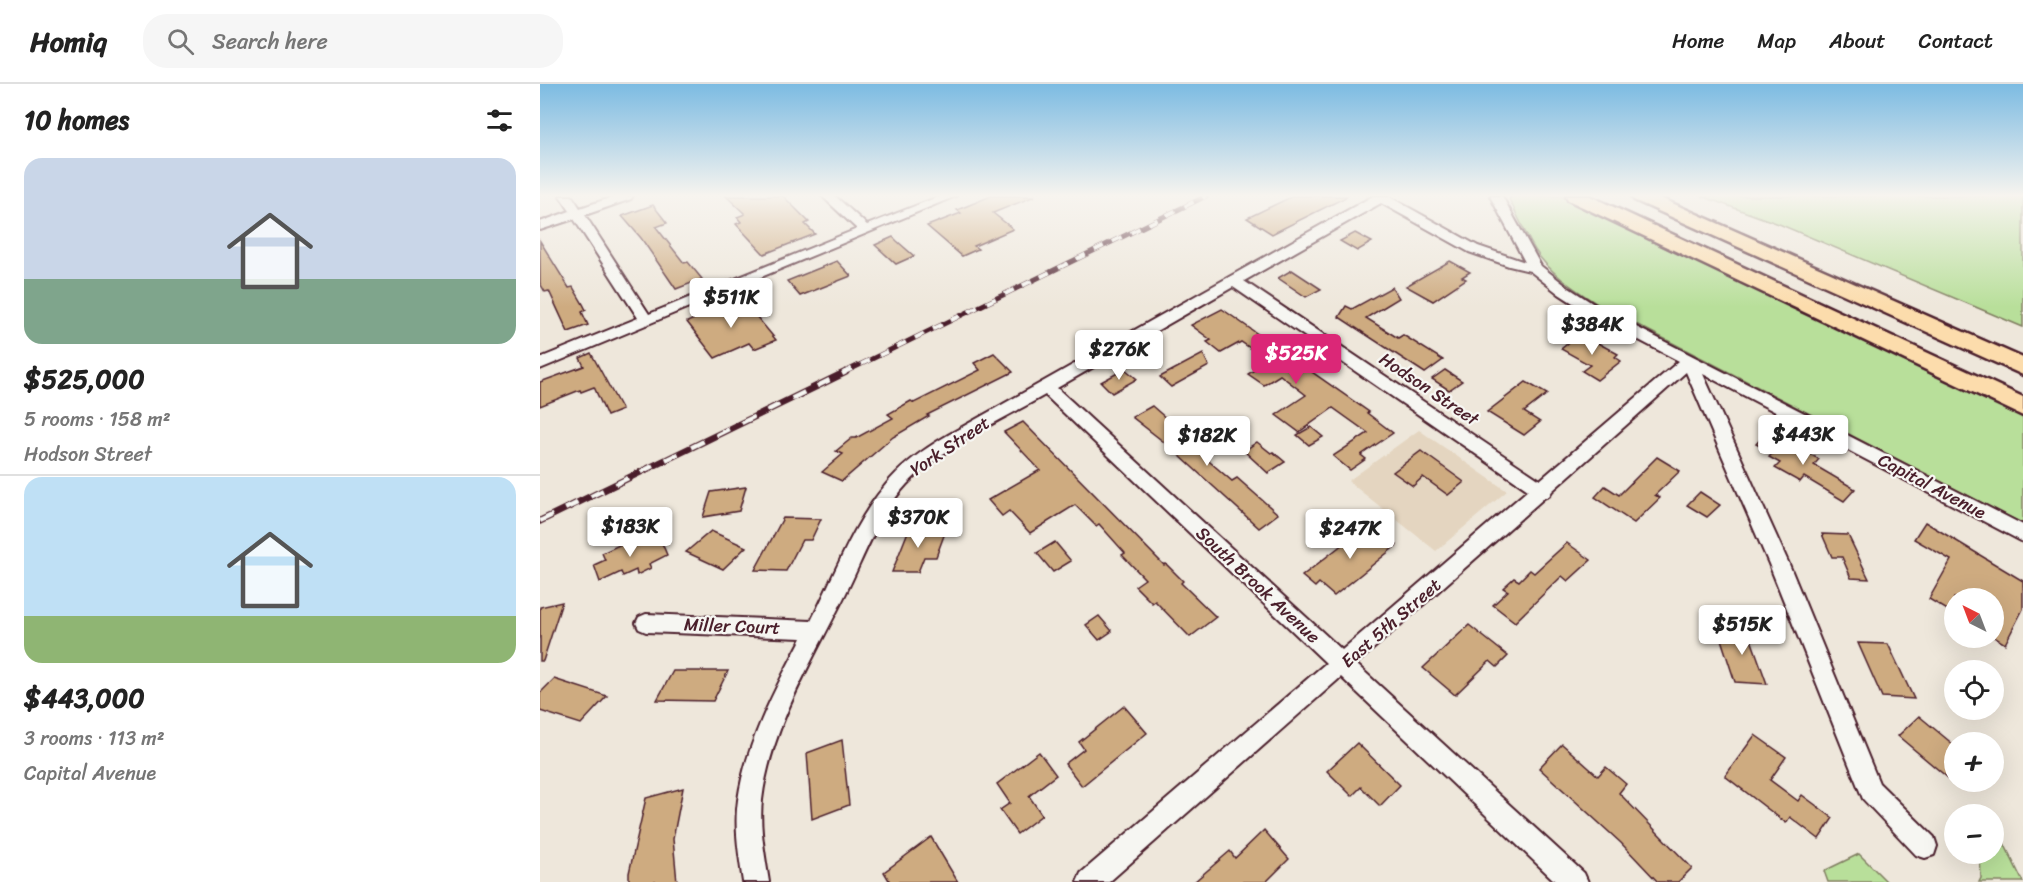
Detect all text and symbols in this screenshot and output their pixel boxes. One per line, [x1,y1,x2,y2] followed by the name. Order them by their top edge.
[143,14,563,68] search box
[30,17,107,66] text: Homiq
[212,22,328,61] text: Search here
[1672,22,1724,60] text: Home
[1757,22,1796,60] text: Map
[1829,22,1886,60] text: About
[1919,22,1993,60] text: Contact
[164,25,197,58] icon: search
[24,97,129,143] text: 10 homes
[483,104,516,137] icon: filters
[216,197,324,305] icon: home
[689,278,773,329] pin: $511K
[704,280,759,315] text: $511K
[1550,305,1634,356] pin: $384K
[1561,307,1623,342] text: $384K
[1077,330,1161,381] pin: $276K
[1089,332,1149,367] text: $276K
[1254,334,1338,385] pin: $525K
[1265,336,1327,371] text: $525K
[1372,344,1486,435] street label: Hodson Street
[24,356,145,402] text: $525,000
[24,402,171,437] text: 5 rooms · 158 m²
[903,407,997,485] street label: York Street
[1761,415,1845,466] pin: $443K
[1165,416,1249,467] pin: $182K
[1772,417,1834,452] text: $443K
[1178,418,1236,453] text: $182K
[24,437,152,472] text: Hodson Street
[1872,444,1992,528] street label: Capital Avenue
[876,498,960,549] pin: $370K
[888,500,948,535] text: $370K
[588,507,672,558] pin: $183K
[601,509,659,544] text: $183K
[1308,509,1392,560] pin: $247K
[1319,511,1381,546] text: $247K
[216,516,324,624] icon: home
[1188,518,1328,652] street label: South Brook Avenue
[1333,570,1449,676] street label: East 5th Street
[1944,588,2004,648] north arrow
[1944,588,2004,864] map controls
[1700,605,1784,656] pin: $515K
[1713,607,1771,642] text: $515K
[683,608,781,644] street label: Miller Court
[1944,660,2004,720] button: locate
[24,675,145,721] text: $443,000
[24,721,165,756] text: 3 rooms · 113 m²
[1944,732,2004,792] button: +
[24,756,156,791] text: Capital Avenue
[1944,804,2004,864] button: −

